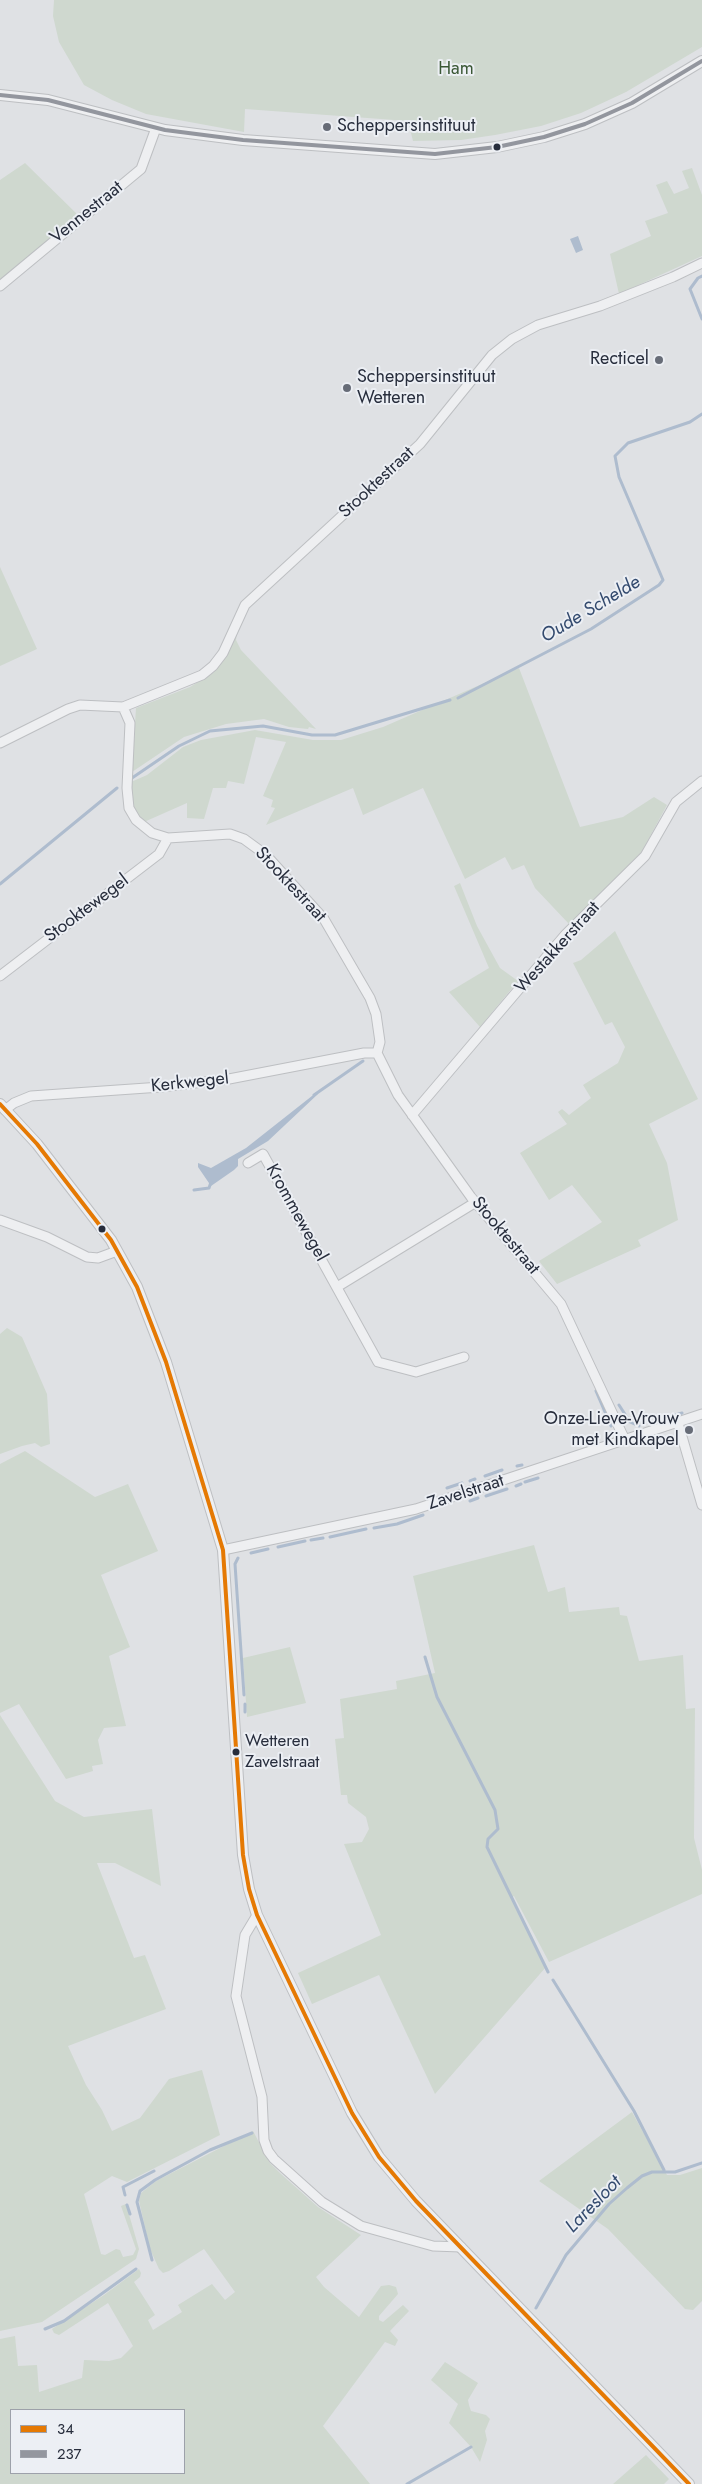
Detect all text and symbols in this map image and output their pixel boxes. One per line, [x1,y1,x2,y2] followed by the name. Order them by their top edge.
[438,59,474,81] park label: Ham
[337,116,475,138] place label: Scheppersinstituut
[321,121,333,133] marker: Scheppersinstituut
[492,142,502,152] unlabelled marker
[46,177,128,249] street label: Vennestraat
[590,349,649,371] place label: Recticel
[653,354,665,366] marker: Recticel
[357,367,495,409] place label: Scheppersinstituut Wetteren
[341,382,353,394] marker: Scheppersinstituut Wetteren
[335,443,419,523] street label: Stooktestraat
[537,571,645,649] water label: Oude Schelde
[250,843,330,927] street label: Stooktestraat
[41,870,133,948] street label: Stooktewegel
[511,898,605,998] street label: Westakkerstraat
[150,1068,230,1098] street label: Kerkwegel
[260,1161,332,1265] street label: Krommewegel
[466,1193,544,1279] street label: Stooktestraat
[97,1224,107,1234] unlabelled marker
[544,1409,679,1452] place label: Onze-Lieve-Vrouw met Kindkapel
[683,1424,695,1436] marker: Onze-Lieve-Vrouw met Kindkapel
[425,1471,507,1515] street label: Zavelstraat
[245,1732,319,1772] place label: Wetteren Zavelstraat
[231,1747,241,1757] marker: Wetteren Zavelstraat
[561,2172,627,2238] water label: Laresloot
[10,2409,185,2474] legend
[57,2418,74,2440] text: 34
[57,2443,81,2465] text: 237

